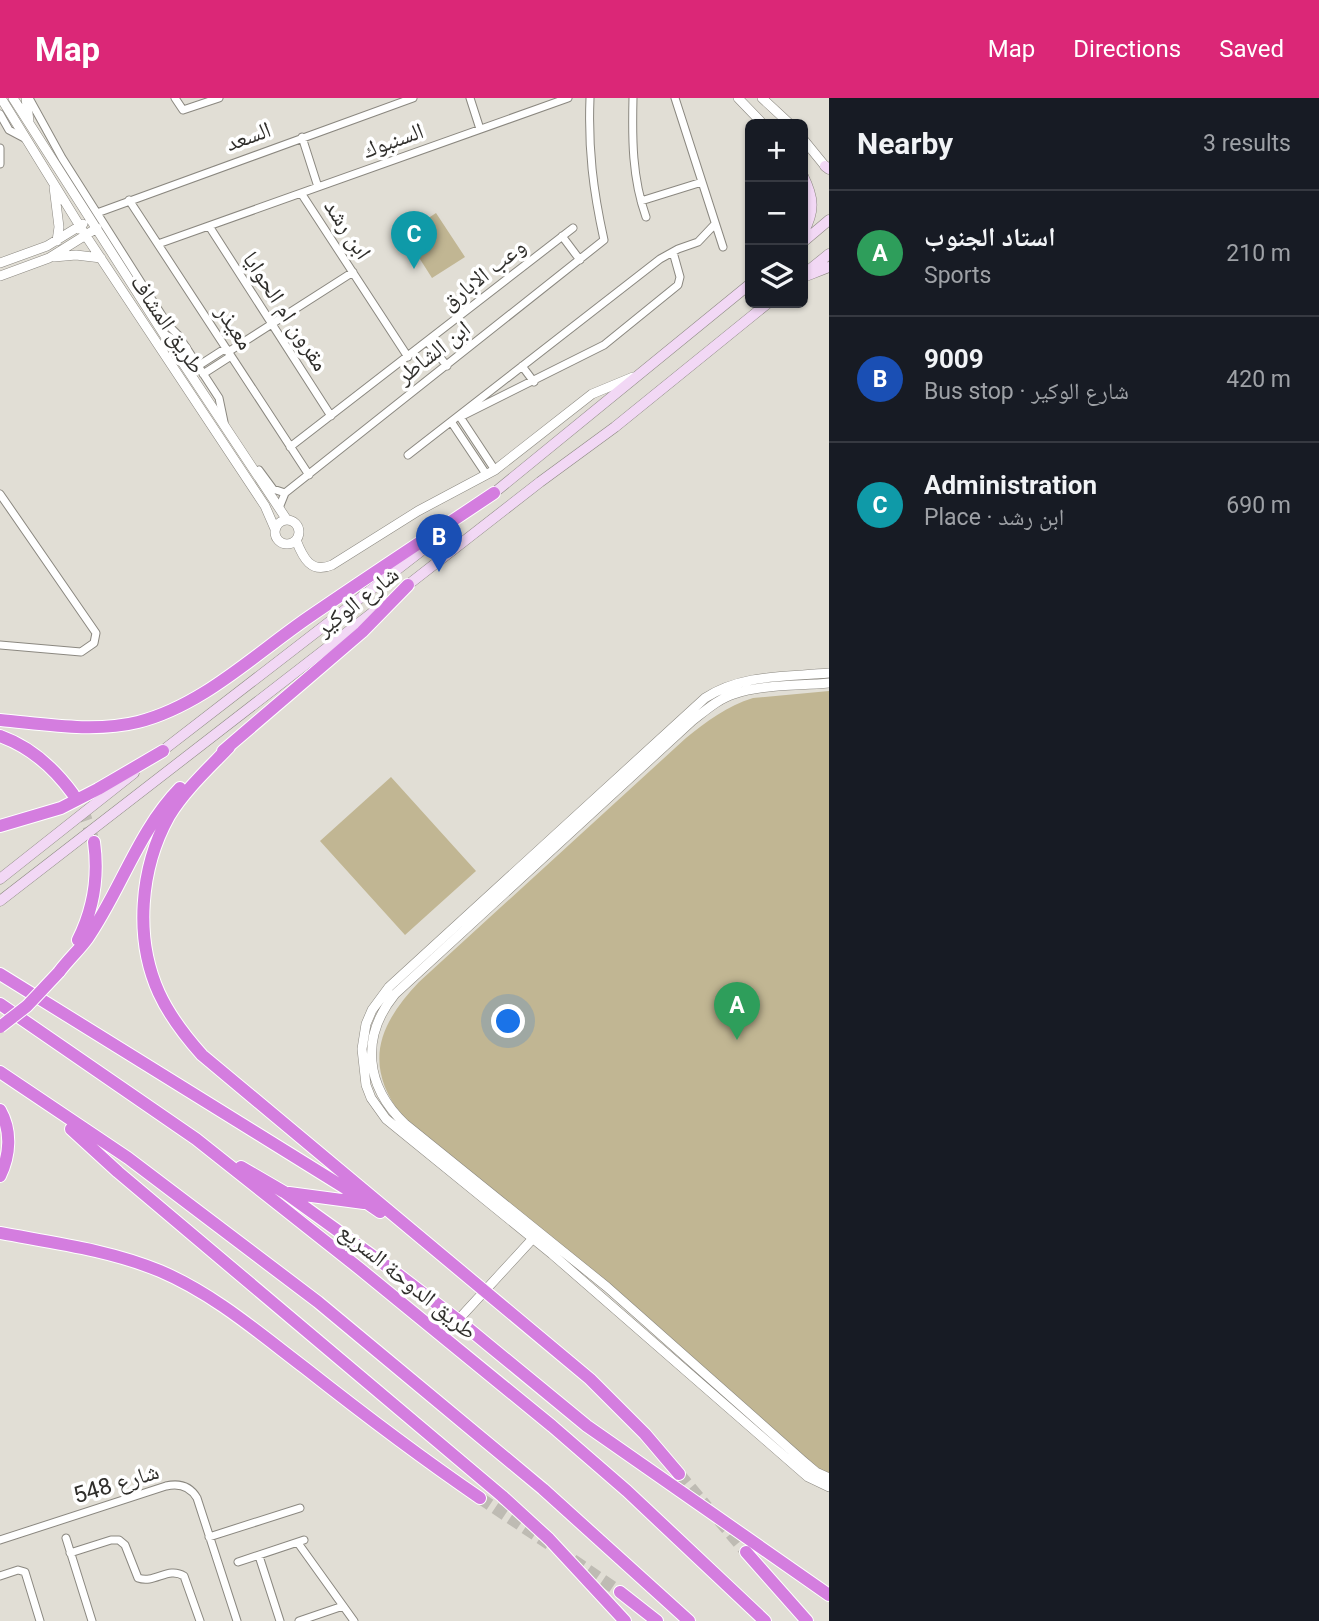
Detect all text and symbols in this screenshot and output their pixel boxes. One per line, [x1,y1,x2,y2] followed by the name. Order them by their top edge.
[35,30,100,69] text: Map
[988,35,1035,63] text: Map
[1073,35,1181,63] text: Directions
[1219,35,1284,63] text: Saved
[222,116,274,157] street label: السعد
[359,117,427,164] street label: السنبوك
[745,119,808,308] map controls
[745,119,808,182] button: +
[857,126,953,161] text: Nearby
[1203,130,1291,157] text: 3 results
[745,182,808,245] button: −
[318,194,377,264] street label: ابن رشد
[391,211,437,269] pin: C
[924,222,1056,252] text: استاد الجنوب
[436,233,531,316] street label: وعب الابارق
[872,240,888,267] text: A
[1226,240,1291,267] text: 210 m
[745,245,808,308] button: layers
[235,247,334,377] street label: مقرون ام الحوايا
[924,262,991,289] text: Sports
[125,270,210,379] street label: طريق المشاف
[210,299,259,355] street label: معيذر
[390,315,476,390] street label: ابن الشاطر
[924,344,984,374] text: 9009
[873,366,887,393] text: B
[1226,366,1291,393] text: 420 m
[924,378,1129,405] text: Bus stop · شارع الوكير
[924,470,1097,500] text: Administration
[872,492,888,519] text: C
[1226,492,1291,519] text: 690 m
[924,504,1064,531] text: Place · ابن رشد
[416,514,462,572] pin: B
[310,561,405,644] street label: شارع الوكير
[714,982,760,1040] pin: A
[491,1004,525,1038] your location
[333,1218,482,1346] street label: طريق الدوحة السريع
[70,1458,163,1510] street label: شارع 548

